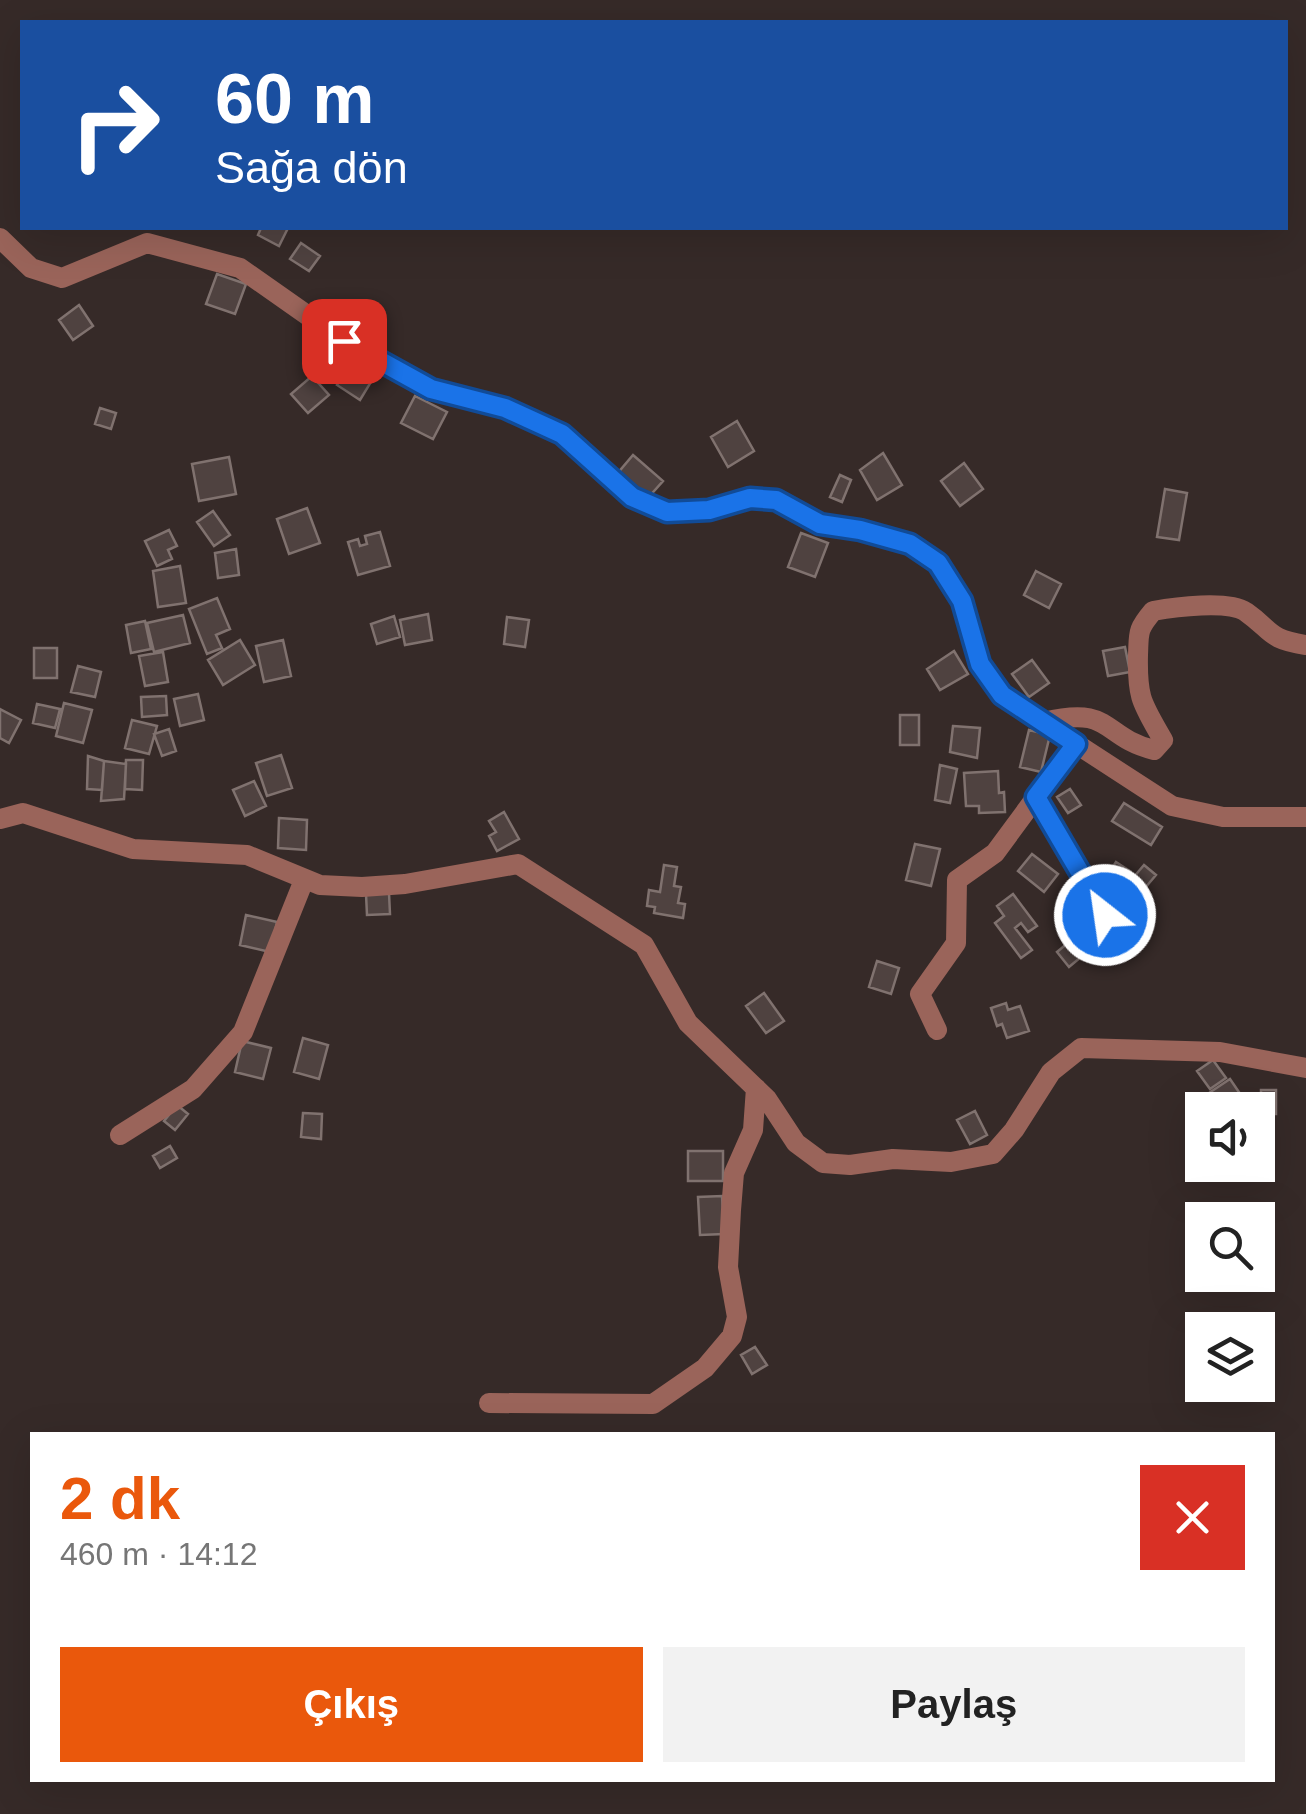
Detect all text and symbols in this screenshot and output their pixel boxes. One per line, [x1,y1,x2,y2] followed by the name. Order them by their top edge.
[50,60,180,190] icon: right
[215,60,375,138] text: 60 m
[215,142,408,193] text: Sağa dön
[302,299,387,384] pin
[317,314,372,369] icon: arrive
[1053,863,1157,967] position arrow
[1185,1092,1275,1402] map controls
[1185,1092,1275,1182] button: sound
[1185,1202,1275,1292] button: search
[1185,1312,1275,1402] button: layers
[60,1465,180,1532] text: 2 dk
[1140,1465,1245,1570] button: close
[60,1536,257,1572] text: 460 m · 14:12
[60,1647,643,1762] button: Çıkış
[663,1647,1245,1762] button: Paylaş

